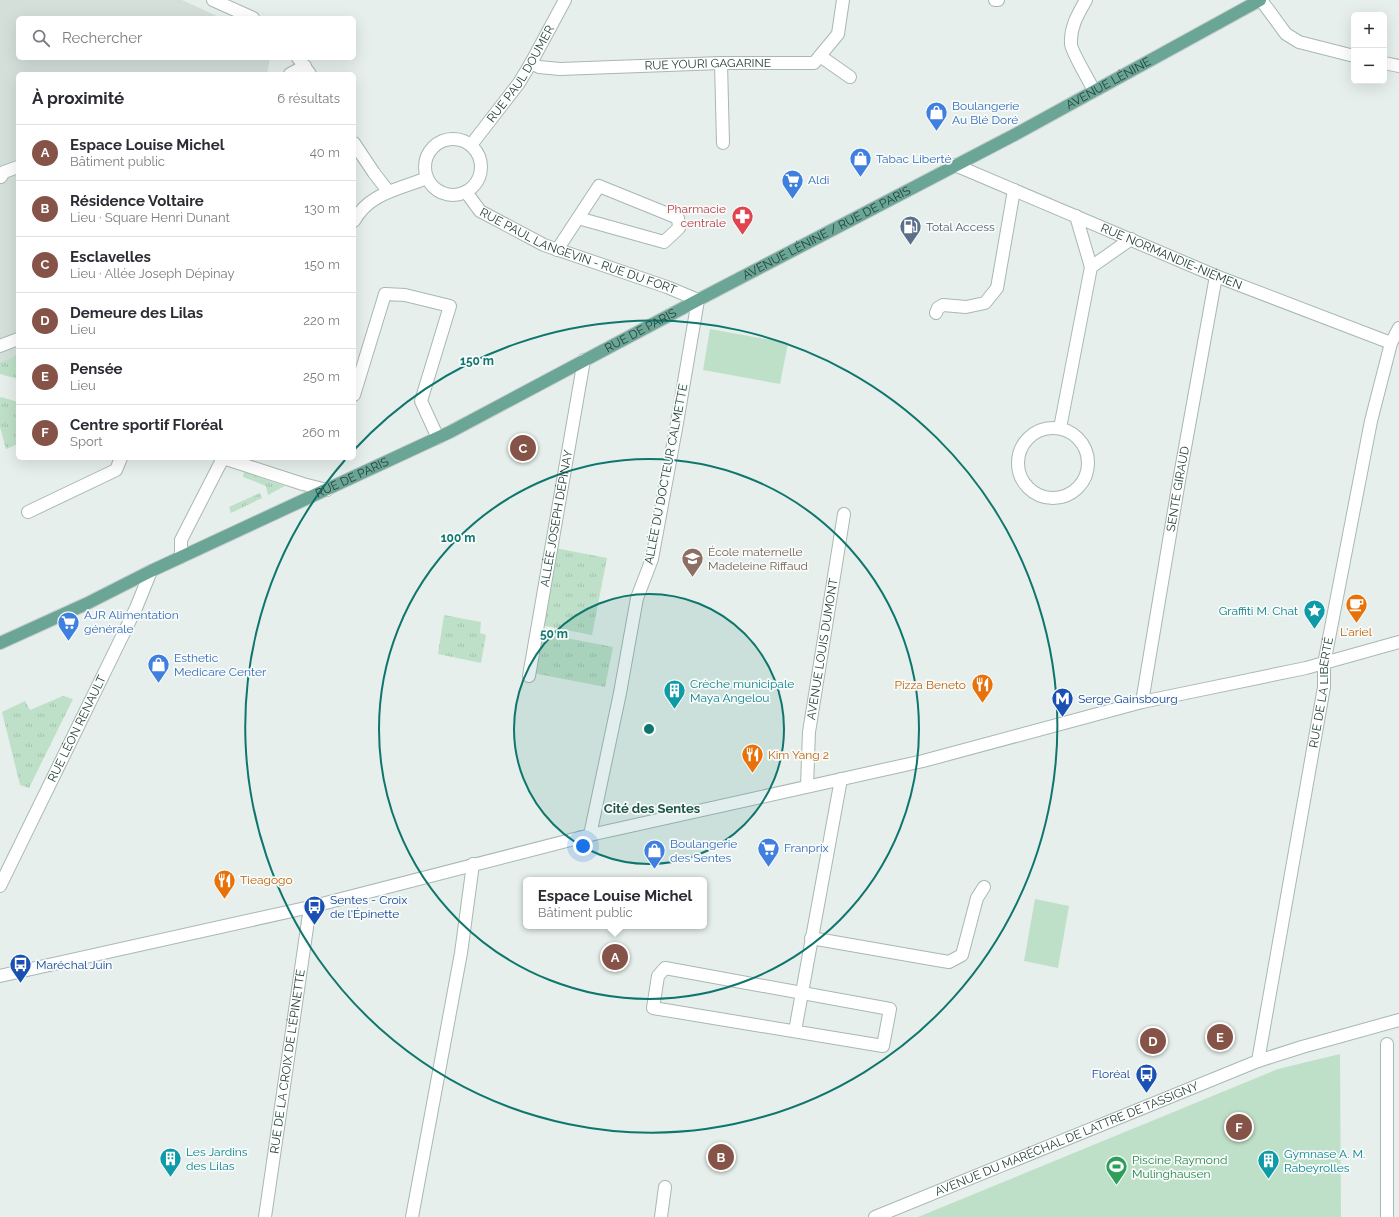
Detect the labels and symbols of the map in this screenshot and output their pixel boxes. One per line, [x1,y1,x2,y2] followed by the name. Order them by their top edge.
[484,23,557,125] street label: RUE PAUL DOUMER
[1063,54,1153,112] street label: AVENUE LÉNINE
[644,56,771,73] street label: RUE YOURI GAGARINE
[952,99,1019,127] place label: Boulangerie Au Blé Doré
[923,100,949,133] shop icon: Boulangerie Au Blé Doré
[848,146,874,179] shop icon: Tabac Liberté
[876,152,951,166] place label: Tabac Liberté
[780,167,806,200] supermarket icon: Aldi
[808,173,829,187] place label: Aldi
[740,183,913,282] street label: AVENUE LÉNINE / RUE DE PARIS
[667,202,726,230] place label: Pharmacie centrale
[729,203,755,236] pharmacy icon: Pharmacie centrale
[477,205,679,297] street label: RUE PAUL LANGEVIN - RUE DU FORT
[898,214,924,247] fuel station icon: Total Access
[926,220,995,234] place label: Total Access
[1099,221,1244,292] street label: RUE NORMANDIE-NIÉMEN
[602,306,679,355] street label: RUE DE PARIS
[460,354,494,368] text: 150 m
[642,382,690,566] street label: ALLÉE DU DOCTEUR CALMETTE
[510,433,536,463] pin: C
[1164,445,1192,533] street label: SENTE GIRAUD
[538,449,575,588] street label: ALLÉE JOSEPH DÉPINAY
[313,454,391,501] street label: RUE DE PARIS
[441,531,475,545] text: 100 m
[708,545,808,573] place label: École maternelle Madeleine Riffaud
[679,546,705,579] school or university icon: École maternelle Madeleine Riffaud
[804,577,841,721] street label: AVENUE LOUIS DUMONT
[1343,592,1369,625] cafe icon: L'ariel
[1301,598,1327,631] place icon: Graffiti M. Chat
[1219,604,1298,618] place label: Graffiti M. Chat
[84,608,179,636] place label: AJR Alimentation générale
[55,609,81,642] supermarket icon: AJR Alimentation générale
[1340,625,1373,639] place label: L'ariel
[540,627,568,641] text: 50 m
[1306,636,1336,749] street label: RUE DE LA LIBERTÉ
[174,651,267,679] place label: Esthetic Medicare Center
[146,652,172,685] shop icon: Esthetic Medicare Center
[969,672,995,705] restaurant icon: Pizza Beneto
[45,673,109,784] street label: RUE LÉON RENAULT
[690,677,794,705] place label: Crèche municipale Maya Angelou
[661,678,687,711] building icon: Crèche municipale Maya Angelou
[894,678,966,692] place label: Pizza Beneto
[1049,686,1075,719] metro station icon: Serge Gainsbourg
[1078,692,1178,706] place label: Serge Gainsbourg
[642,722,656,736] centre of rings
[740,742,766,775] restaurant icon: Kim Yang 2
[768,748,829,762] place label: Kim Yang 2
[604,801,701,816] district label: Cité des Sentes
[755,835,781,868] supermarket icon: Franprix
[573,836,593,856] your location
[670,837,737,865] place label: Boulangerie des Sentes
[641,838,667,871] shop icon: Boulangerie des Sentes
[784,841,829,855] place label: Franprix
[212,867,238,900] restaurant icon: Tieagogo
[240,873,293,887] place label: Tieagogo
[330,893,407,921] place label: Sentes - Croix de l'Épinette
[302,894,328,927] bus stop icon: Sentes - Croix de l'Épinette
[602,942,628,972] pin: A
[7,952,33,985] bus stop icon: Maréchal Juin
[36,958,112,972] place label: Maréchal Juin
[267,969,308,1155] street label: RUE DE LA CROIX DE L'ÉPINETTE
[1207,1022,1233,1052] pin: E
[1140,1026,1166,1056] pin: D
[1133,1061,1159,1094] bus stop icon: Floréal
[1092,1067,1131,1081] place label: Floréal
[933,1079,1201,1199] street label: AVENUE DU MARÉCHAL DE LATTRE DE TASSIGNY
[1226,1112,1252,1142] pin: F
[708,1142,734,1172] pin: B
[186,1145,248,1173] place label: Les Jardins des Lilas
[158,1146,184,1179] building icon: Les Jardins des Lilas
[1284,1147,1365,1175] place label: Gymnase A. M. Rabeyrolles
[1256,1148,1282,1181] building icon: Gymnase A. M. Rabeyrolles
[1132,1153,1227,1181] place label: Piscine Raymond Mulinghausen
[1104,1154,1130,1187] sports icon: Piscine Raymond Mulinghausen

